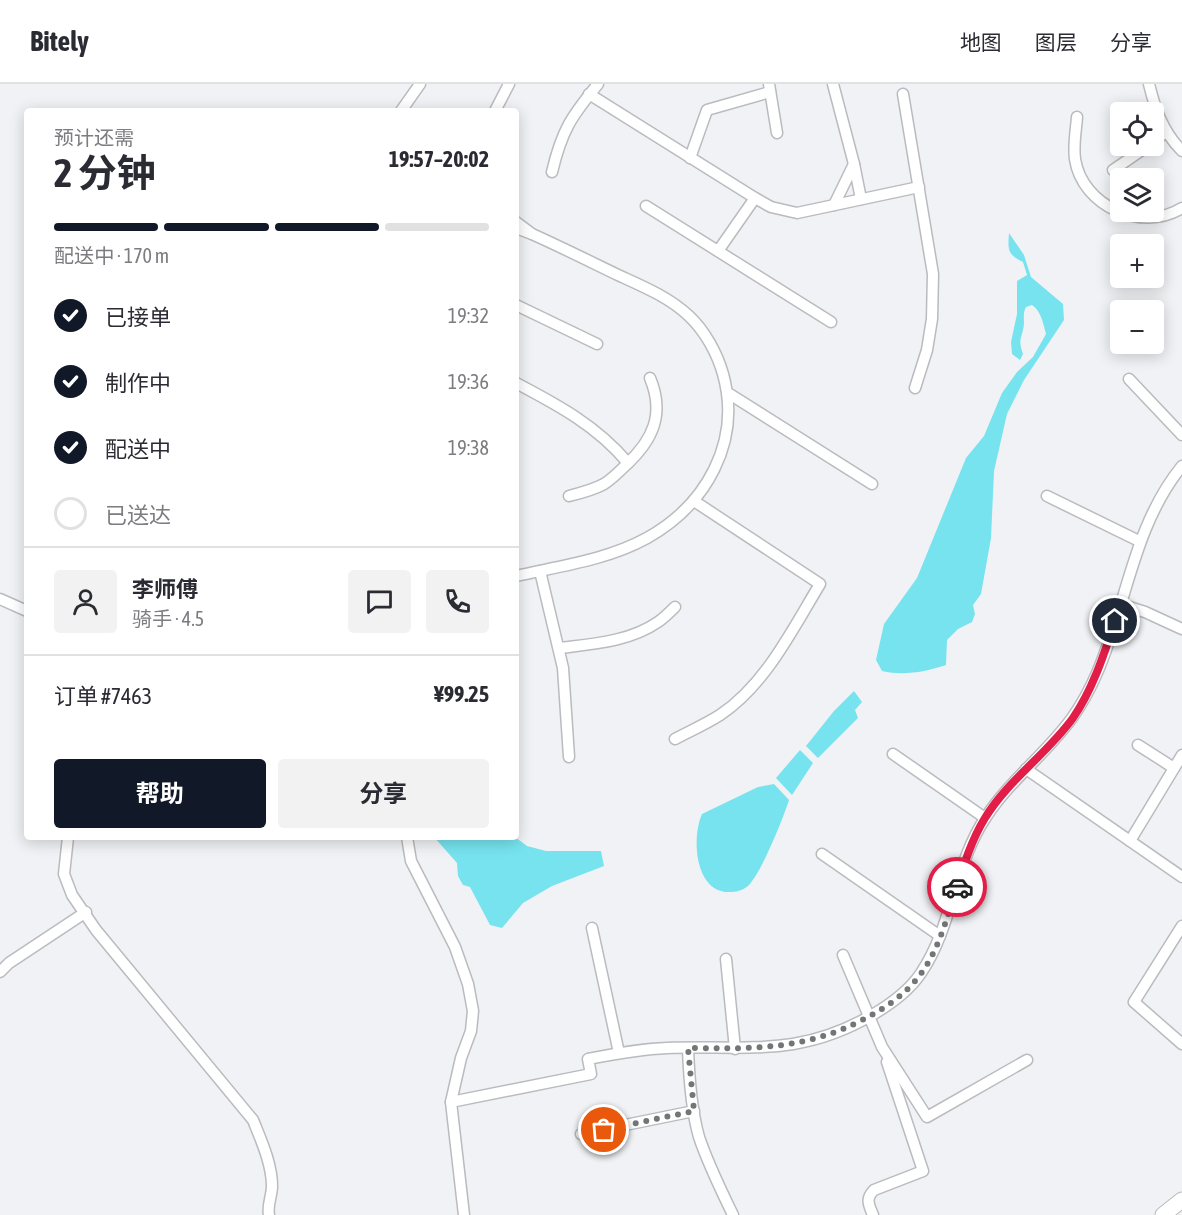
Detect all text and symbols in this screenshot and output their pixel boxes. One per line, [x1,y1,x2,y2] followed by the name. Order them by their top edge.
[30,25,89,57] text: Bitely
[960,30,1002,54] text: 地图
[1035,30,1077,54] text: 图层
[1110,30,1152,54] text: 分享
[1110,102,1164,354] map controls
[1110,102,1164,156] button: locate
[54,126,134,149] text: 预计还需
[389,146,489,172] text: 19:57–20:02
[54,151,156,195] text: 2 分钟
[1110,168,1164,222] button: layers
[1110,234,1164,288] button: +
[54,244,169,267] text: 配送中 · 170 m
[54,299,87,332] icon: check
[1110,300,1164,354] button: −
[105,304,171,330] text: 已接单
[448,304,489,327] text: 19:32
[54,365,87,398] icon: check
[105,370,171,396] text: 制作中
[448,370,489,393] text: 19:36
[54,431,87,464] icon: check
[105,436,171,462] text: 配送中
[448,436,489,459] text: 19:38
[105,502,171,528] text: 已送达
[54,570,117,633] button: person
[348,570,411,633] button: chat
[426,570,489,633] button: phone
[132,576,198,602] text: 李师傅
[1089,595,1140,646] pin
[1098,604,1131,637] icon: home
[132,607,204,630] text: 骑手 · 4.5
[434,681,489,707] text: ¥99.25
[54,683,152,709] text: 订单 #7463
[54,759,266,828] button: 帮助
[278,759,489,828] button: 分享
[927,857,987,917] courier
[941,871,974,904] icon: car
[578,1104,629,1155] pin
[587,1113,620,1146] icon: bag

